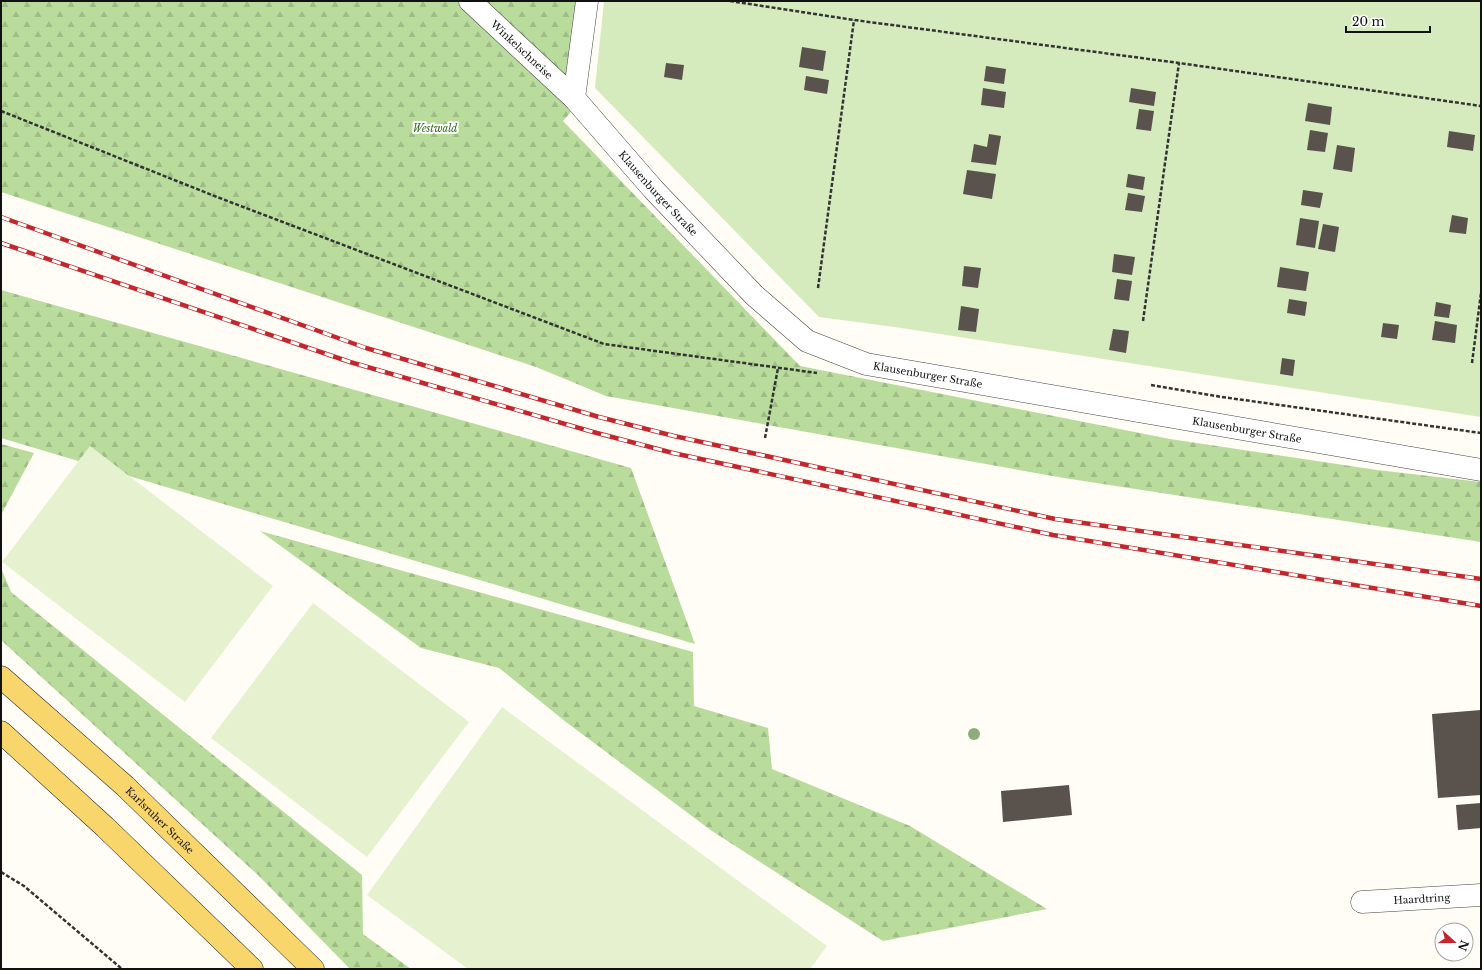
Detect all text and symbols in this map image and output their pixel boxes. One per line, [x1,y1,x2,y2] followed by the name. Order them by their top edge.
[1346,8,1430,34] scale bar
[1352,14,1384,29] text: 20 m
[488,17,556,82] street label: Winkelschneise
[413,122,457,135] park label: Westwald
[616,148,701,239] street label: Klausenburger Straße
[872,359,984,391] street label: Klausenburger Straße
[1191,414,1303,446] street label: Klausenburger Straße
[123,784,197,857] street label: Karlsruher Straße
[1393,890,1452,907] street label: Haardtring
[1434,922,1474,962] north arrow
[1455,938,1472,954] text: N

